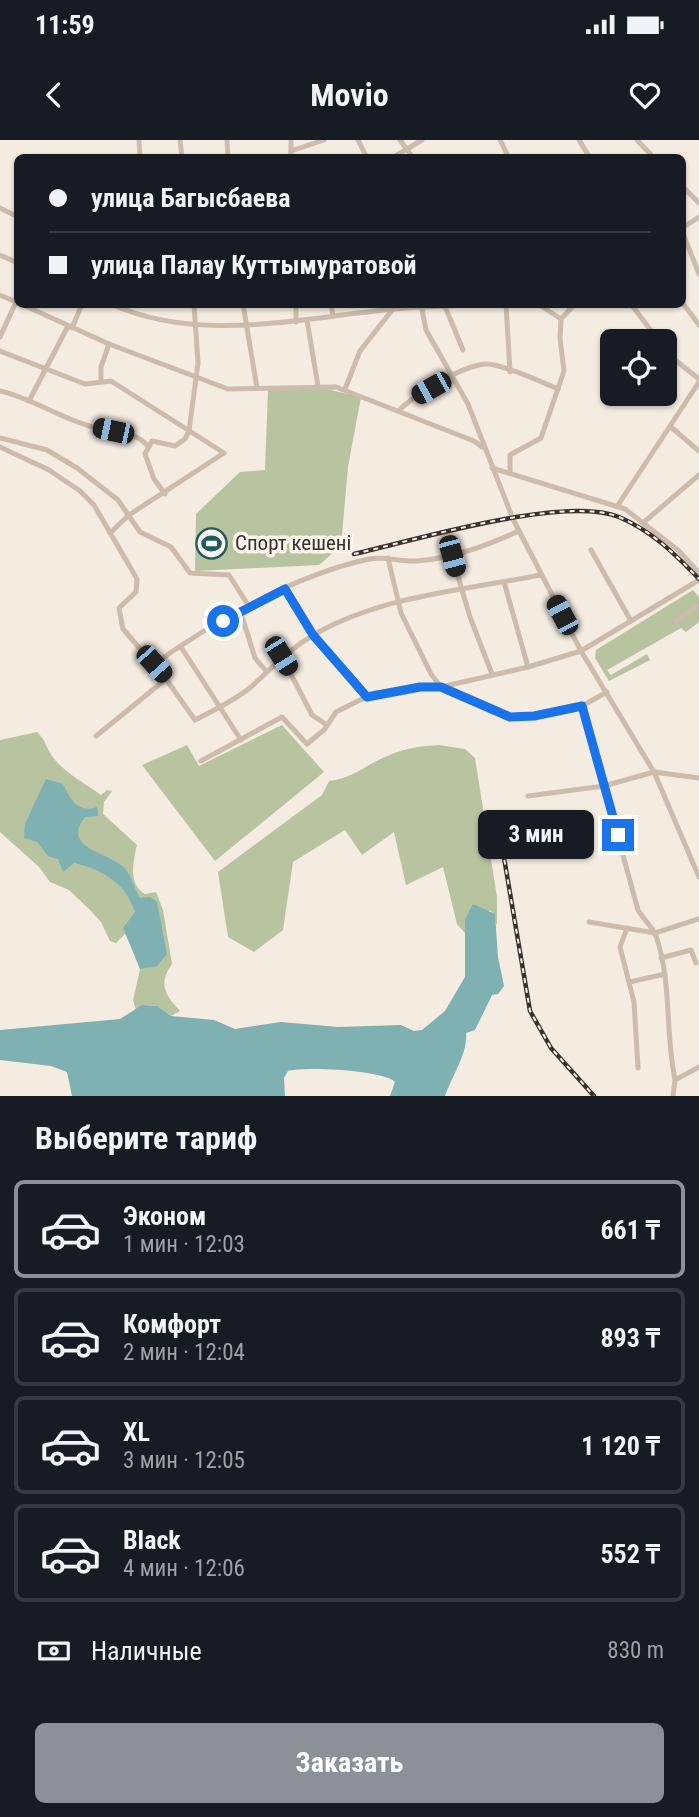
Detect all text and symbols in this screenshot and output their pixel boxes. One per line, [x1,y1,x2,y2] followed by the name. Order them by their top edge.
[35,10,95,40] text: 11:59
[35,76,73,114] icon: back
[310,76,389,114] text: Movio
[626,76,664,114] icon: heart
[91,183,290,213] text: улица Багысбаева
[91,250,417,280] text: улица Палау Куттымуратовой
[600,329,677,406] map controls
[600,329,677,406] button: locate
[408,369,455,407] car
[91,416,136,446] car
[195,526,229,560] sports icon: Спорт кешені
[235,531,351,555] place label: Спорт кешені
[437,533,468,579] car
[543,592,582,638] car
[207,605,239,637] route start
[261,633,302,679] car
[133,641,176,687] car
[478,810,594,860] callout: 3 мин
[602,819,634,851] route end
[508,821,564,848] text: 3 мин
[35,1119,257,1157] text: Выберите тариф
[39,1198,102,1261] icon: car
[123,1201,206,1231] text: Эконом
[600,1215,660,1245] text: 661 ₸
[123,1231,245,1258] text: 1 мин · 12:03
[39,1306,102,1369] icon: car
[123,1309,221,1339] text: Комфорт
[600,1323,660,1353] text: 893 ₸
[123,1339,245,1366] text: 2 мин · 12:04
[39,1414,102,1477] icon: car
[123,1417,150,1447] text: XL
[581,1431,660,1461] text: 1 120 ₸
[123,1447,245,1474] text: 3 мин · 12:05
[39,1522,102,1585] icon: car
[123,1525,181,1555] text: Black
[600,1539,660,1569] text: 552 ₸
[123,1555,245,1582] text: 4 мин · 12:06
[35,1632,73,1670] icon: cash
[91,1636,202,1666] text: Наличные
[607,1637,664,1664] text: 830 m
[35,1723,664,1803] button: Заказать

